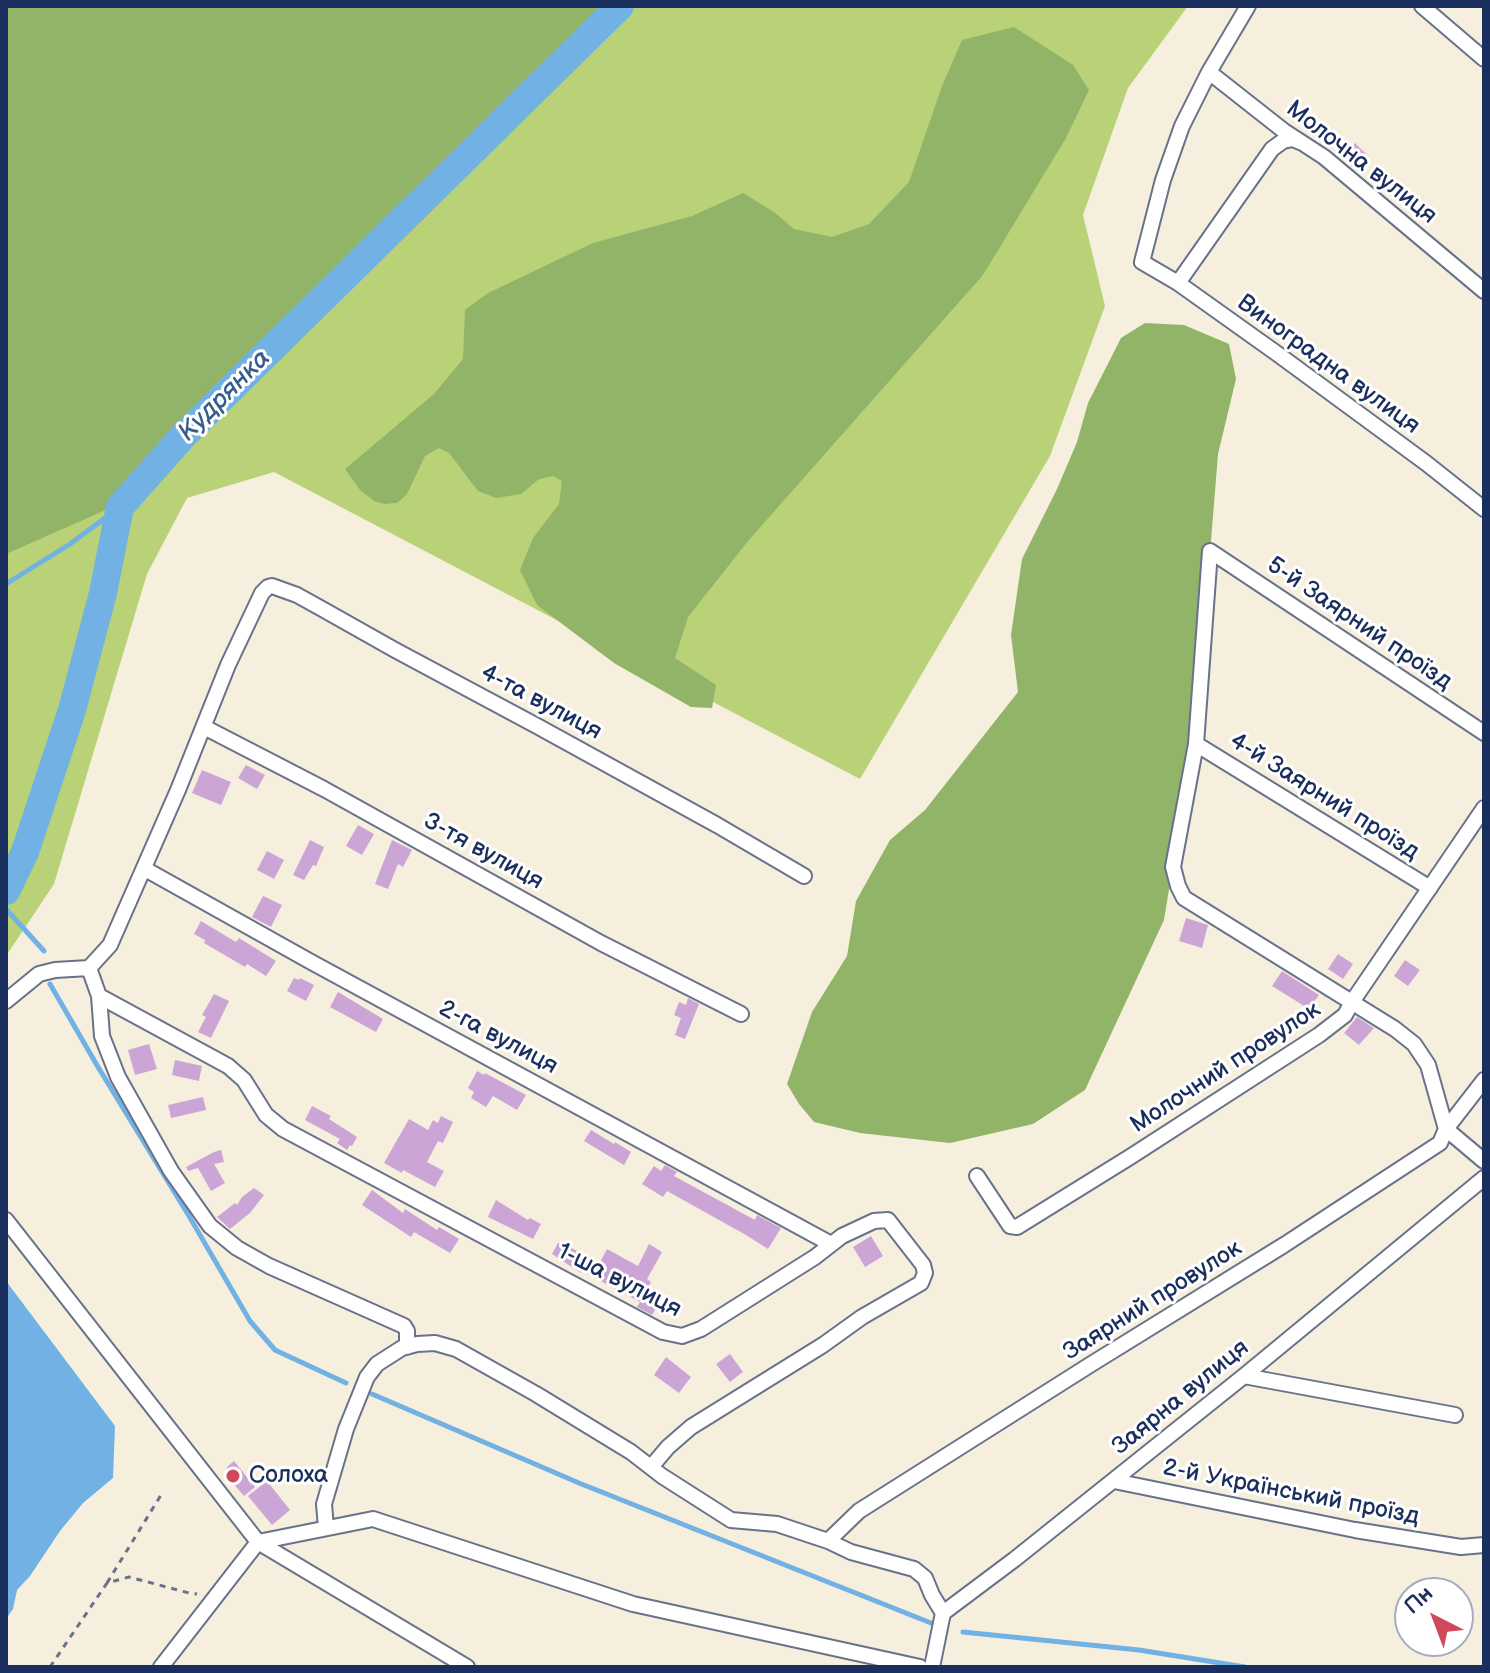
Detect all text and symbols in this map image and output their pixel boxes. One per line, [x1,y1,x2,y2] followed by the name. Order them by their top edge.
[1280,95,1442,231] street label: Молочна вулиця
[1231,289,1425,441] street label: Виноградна вулиця
[172,343,278,449] water label: Кудрянка
[1261,551,1457,697] street label: 5-й Заярний проїзд
[476,659,606,747] street label: 4-та вулиця
[1224,727,1424,867] street label: 4-й Заярний проїзд
[418,807,548,897] street label: 3-тя вулиця
[434,995,562,1081] street label: 2-га вулиця
[1126,996,1326,1140] street label: Молочний провулок
[1059,1235,1247,1367] street label: Заярний провулок
[552,1237,686,1325] street label: 1-ша вулиця
[1107,1334,1255,1462] street label: Заярна вулиця
[1160,1454,1422,1532] street label: 2-й Український проїзд
[249,1462,328,1490] place label: Солоха
[224,1467,242,1485] marker: Солоха
[1394,1577,1474,1657] north arrow
[1399,1580,1439,1620] text: Пн

